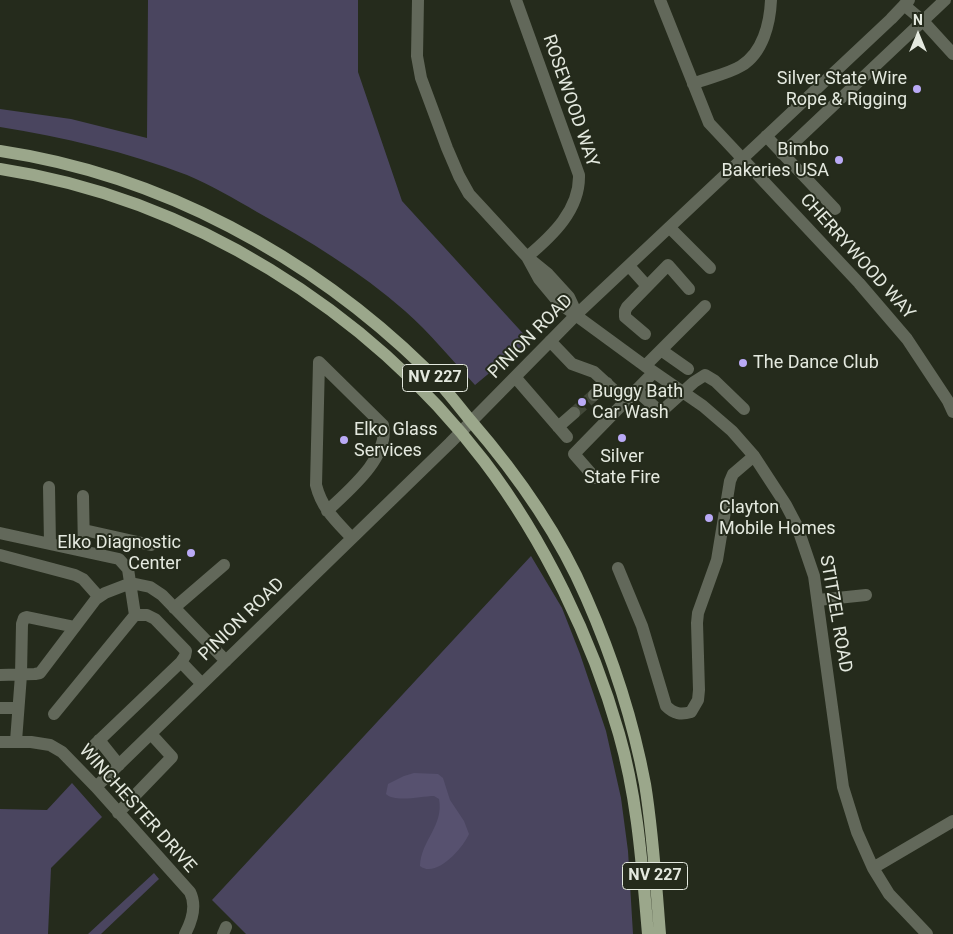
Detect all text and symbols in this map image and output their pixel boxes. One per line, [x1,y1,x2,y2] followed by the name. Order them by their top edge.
[893,10,943,60] north arrow
[913,12,923,28] text: N
[537,32,603,170] street label: ROSEWOOD WAY
[777,68,907,110] place label: Silver State Wire Rope & Rigging
[911,83,923,95] marker: Silver State Wire Rope & Rigging
[722,139,829,182] place label: Bimbo Bakeries USA
[833,154,845,166] marker: Bimbo Bakeries USA
[795,190,919,324] street label: CHERRYWOOD WAY
[484,290,578,384] street label: PINION ROAD
[753,352,879,374] place label: The Dance Club
[737,357,749,369] marker: The Dance Club
[402,364,468,392] road number: NV 227
[592,381,683,424] place label: Buggy Bath Car Wash
[576,396,588,408] marker: Buggy Bath Car Wash
[354,419,437,462] place label: Elko Glass Services
[616,432,628,444] marker: Silver State Fire
[338,434,350,446] marker: Elko Glass Services
[584,446,660,488] place label: Silver State Fire
[719,497,836,540] place label: Clayton Mobile Homes
[703,512,715,524] marker: Clayton Mobile Homes
[57,532,181,574] place label: Elko Diagnostic Center
[185,547,197,559] marker: Elko Diagnostic Center
[814,554,856,674] street label: STITZEL ROAD
[195,574,289,666] street label: PINION ROAD
[74,740,200,878] street label: WINCHESTER DRIVE
[622,862,688,889] road number: NV 227

